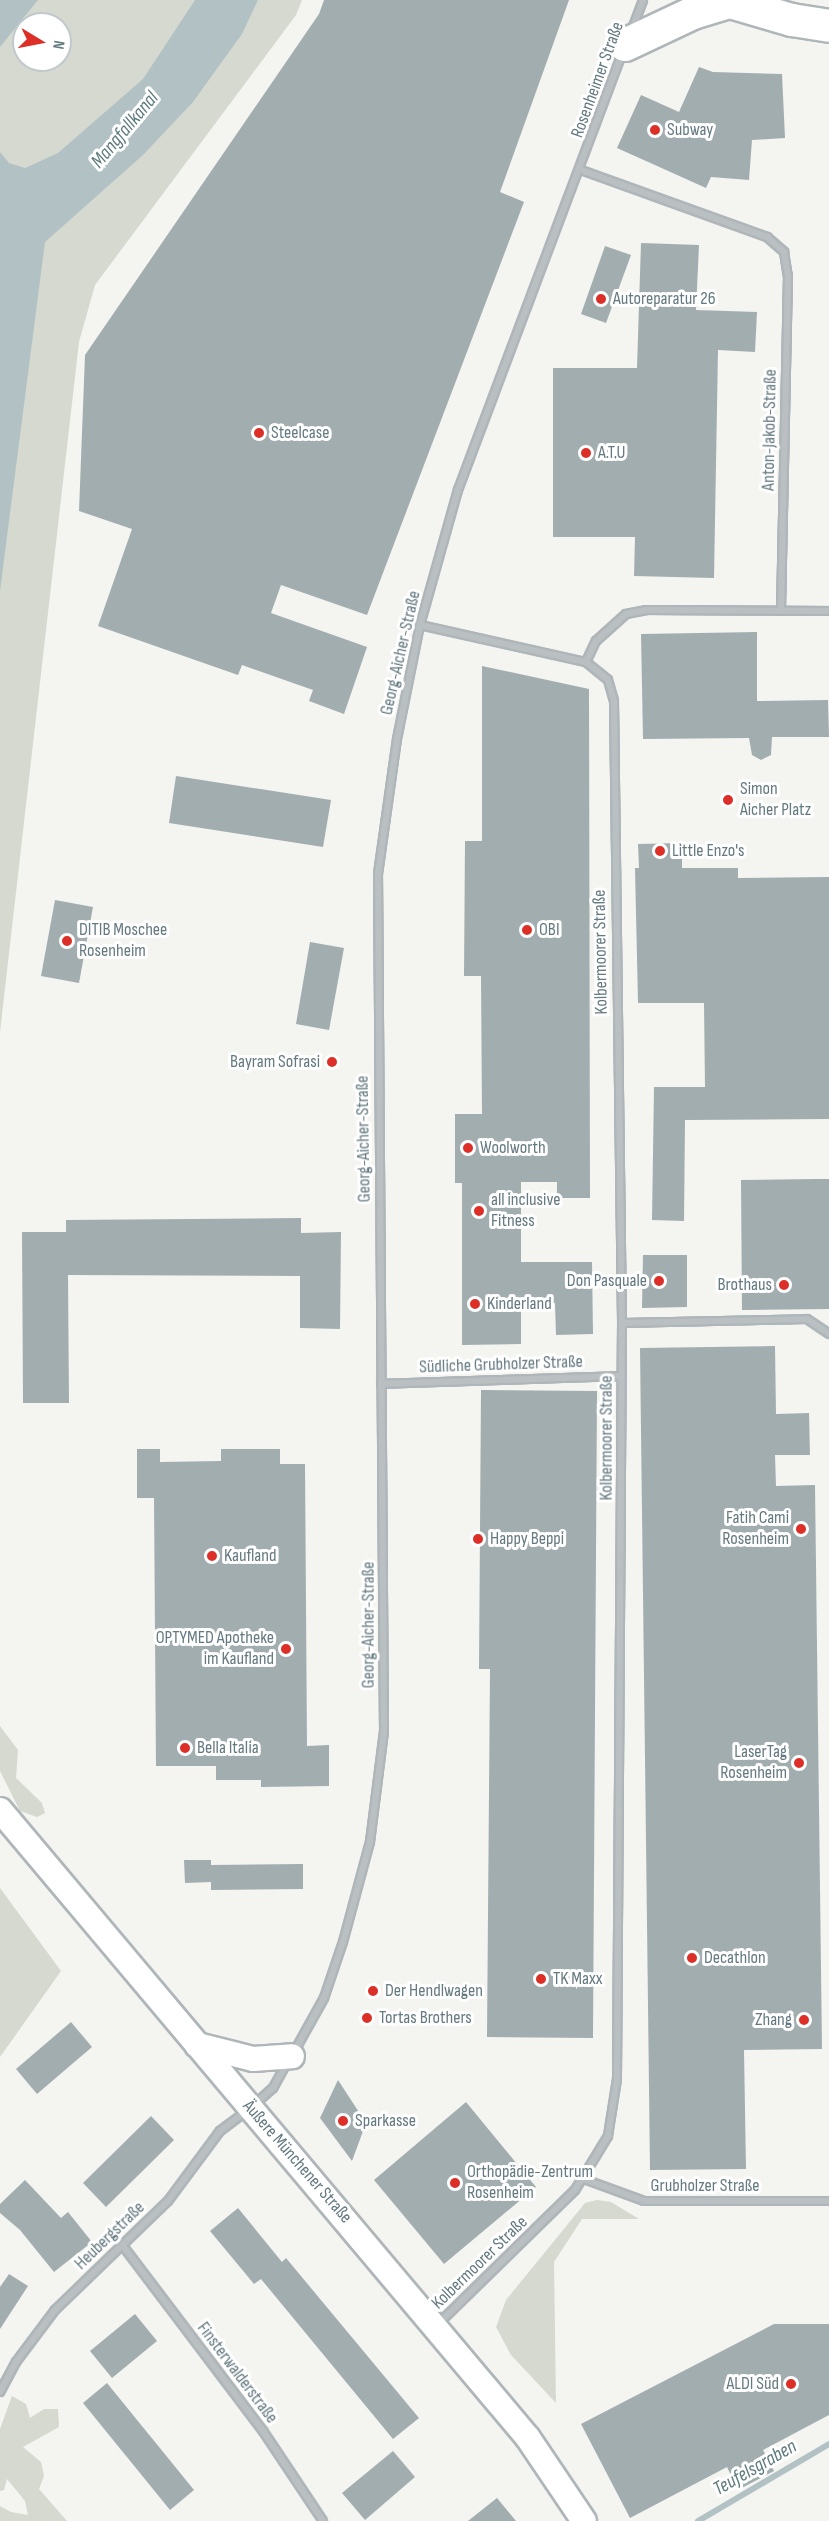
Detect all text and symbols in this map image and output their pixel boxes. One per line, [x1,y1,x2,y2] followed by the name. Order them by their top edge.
[12,12,72,72] north arrow
[567,19,629,141] street label: Rosenheimer Straße
[48,39,68,51] text: N
[86,87,164,173] water label: Mangfallkanal
[667,119,713,141] place label: Subway
[648,123,662,137] marker: Subway
[613,288,716,310] place label: Autoreparatur 26
[594,292,608,306] marker: Autoreparatur 26
[758,369,782,491] street label: Anton-Jakob-Straße
[271,422,329,444] place label: Steelcase
[252,426,266,440] marker: Steelcase
[598,442,625,464] place label: A.T.U
[579,446,593,460] marker: A.T.U
[376,589,426,717] street label: Georg-Aicher-Straße
[740,779,811,822] place label: Simon Aicher Platz
[721,793,735,807] marker: Simon Aicher Platz
[672,840,745,862] place label: Little Enzo's
[653,844,667,858] marker: Little Enzo's
[589,889,613,1015] street label: Kolbermoorer Straße
[539,919,560,941] place label: OBI
[79,920,167,962] place label: DITIB Moschee Rosenheim
[520,923,534,937] marker: OBI
[60,934,74,948] marker: DITIB Moschee Rosenheim
[230,1051,320,1073] place label: Bayram Sofrasi
[325,1055,339,1069] marker: Bayram Sofrasi
[352,1075,376,1203] street label: Georg-Aicher-Straße
[480,1137,546,1159] place label: Woolworth
[461,1141,475,1155] marker: Woolworth
[491,1190,560,1232] place label: all inclusive Fitness
[472,1204,486,1218] marker: all inclusive Fitness
[567,1270,647,1292] place label: Don Pasquale
[652,1274,666,1288] marker: Don Pasquale
[718,1274,772,1296] place label: Brothaus
[777,1278,791,1292] marker: Brothaus
[487,1293,552,1315] place label: Kinderland
[468,1297,482,1311] marker: Kinderland
[419,1351,583,1379] street label: Südliche Grubholzer Straße
[596,1376,618,1500] street label: Kolbermoorer Straße
[722,1508,789,1550] place label: Fatih Cami Rosenheim
[794,1522,808,1536] marker: Fatih Cami Rosenheim
[490,1528,564,1550] place label: Happy Beppi
[471,1532,485,1546] marker: Happy Beppi
[224,1545,277,1567] place label: Kaufland
[205,1549,219,1563] marker: Kaufland
[358,1562,380,1688] street label: Georg-Aicher-Straße
[156,1628,274,1670] place label: OPTYMED Apotheke im Kaufland
[279,1642,293,1656] marker: OPTYMED Apotheke im Kaufland
[197,1737,259,1759] place label: Bella Italia
[178,1741,192,1755] marker: Bella Italia
[720,1742,787,1784] place label: LaserTag Rosenheim
[792,1756,806,1770] marker: LaserTag Rosenheim
[704,1947,766,1969] place label: Decathlon
[685,1951,699,1965] marker: Decathlon
[553,1968,602,1990] place label: TK Maxx
[534,1972,548,1986] marker: TK Maxx
[385,1980,483,2002] place label: Der Hendlwagen
[366,1984,380,1998] marker: Der Hendlwagen
[379,2007,472,2029] place label: Tortas Brothers
[755,2009,792,2031] place label: Zhang
[360,2011,374,2025] marker: Tortas Brothers
[797,2013,811,2027] marker: Zhang
[238,2096,356,2228] street label: Äußere Münchener Straße
[355,2110,416,2132] place label: Sparkasse
[336,2114,350,2128] marker: Sparkasse
[467,2162,593,2204] place label: Orthopädie-Zentrum Rosenheim
[651,2175,759,2197] street label: Grubholzer Straße
[448,2176,462,2190] marker: Orthopädie-Zentrum Rosenheim
[70,2197,150,2275] street label: Heubergstraße
[428,2212,532,2314] street label: Kolbermoorer Straße
[192,2318,282,2428] street label: Finsterwalderstraße
[727,2373,779,2395] place label: ALDI Süd
[784,2377,798,2391] marker: ALDI Süd
[709,2435,801,2501] water label: Teufelsgraben

